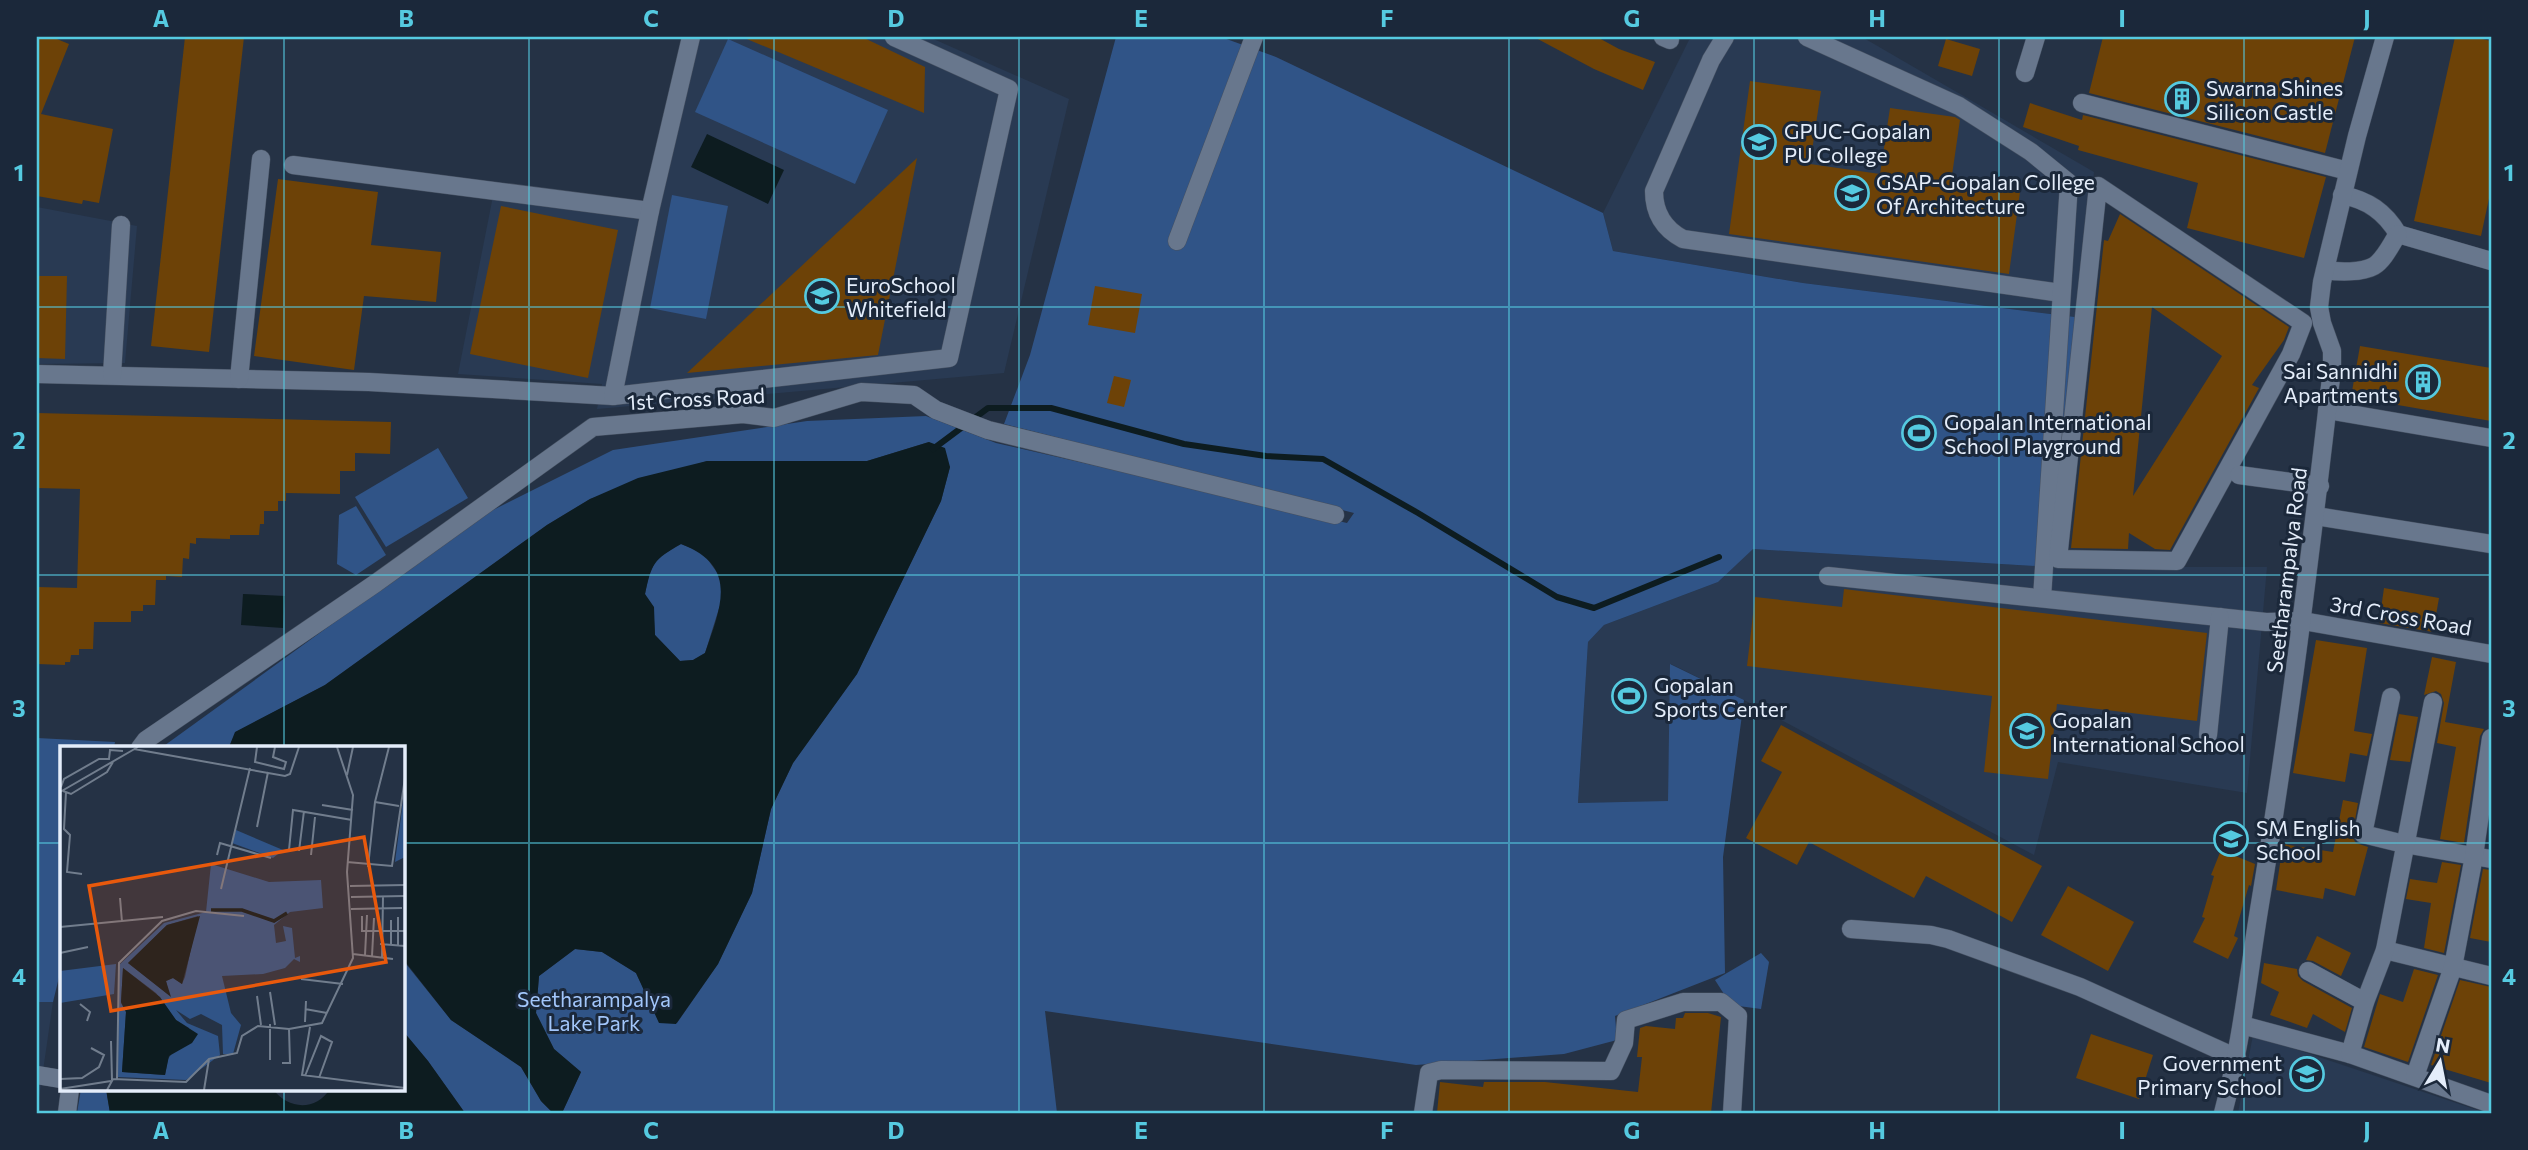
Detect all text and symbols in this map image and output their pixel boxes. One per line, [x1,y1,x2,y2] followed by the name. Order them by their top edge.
[153,4,170,32] text: A
[398,4,414,32] text: B
[643,4,659,32] text: C
[888,4,905,32] text: D
[1134,4,1148,32] text: E
[1380,4,1394,32] text: F
[1624,4,1640,32] text: G
[1868,4,1886,32] text: H
[2118,4,2126,32] text: I
[2363,4,2371,32] text: J
[2206,75,2343,124] place label: Swarna Shines Silicon Castle
[2163,80,2201,118] building icon: Swarna Shines Silicon Castle
[1784,118,1931,167] place label: GPUC-Gopalan PU College
[1740,123,1778,161] school or university icon: GPUC-Gopalan PU College
[14,158,24,186] text: 1
[2504,158,2514,186] text: 1
[1876,169,2095,218] place label: GSAP-Gopalan College Of Architecture
[1833,174,1871,212] school or university icon: GSAP-Gopalan College Of Architecture
[846,272,956,321] place label: EuroSchool Whitefield
[803,277,841,315] school or university icon: EuroSchool Whitefield
[2283,358,2398,407] place label: Sai Sannidhi Apartments
[2404,363,2442,401] building icon: Sai Sannidhi Apartments
[626,382,766,414] street label: 1st Cross Road
[1944,409,2151,458] place label: Gopalan International School Playground
[1900,414,1938,452] sports icon: Gopalan International School Playground
[12,426,26,454] text: 2
[2502,426,2516,454] text: 2
[2261,466,2311,674] street label: Seetharampalya Road
[2328,590,2474,640] street label: 3rd Cross Road
[1654,672,1787,721] place label: Gopalan Sports Center
[1610,677,1648,715] sports icon: Gopalan Sports Center
[12,694,26,722] text: 3
[2502,694,2516,722] text: 3
[2052,707,2245,756] place label: Gopalan International School
[2008,712,2046,750] school or university icon: Gopalan International School
[60,746,404,1090] inset map
[2256,815,2361,864] place label: SM English School
[2212,820,2250,858] school or university icon: SM English School
[12,962,26,990] text: 4
[2502,962,2516,990] text: 4
[517,986,671,1035] park label: Seetharampalya Lake Park
[2406,1028,2476,1098] north arrow
[2434,1032,2452,1057] text: N
[2137,1050,2282,1099] place label: Government Primary School
[2288,1055,2326,1093] school or university icon: Government Primary School
[153,1116,170,1144] text: A
[398,1116,414,1144] text: B
[643,1116,659,1144] text: C
[888,1116,905,1144] text: D
[1134,1116,1148,1144] text: E
[1380,1116,1394,1144] text: F
[1624,1116,1640,1144] text: G
[1868,1116,1886,1144] text: H
[2118,1116,2126,1144] text: I
[2363,1116,2371,1144] text: J

